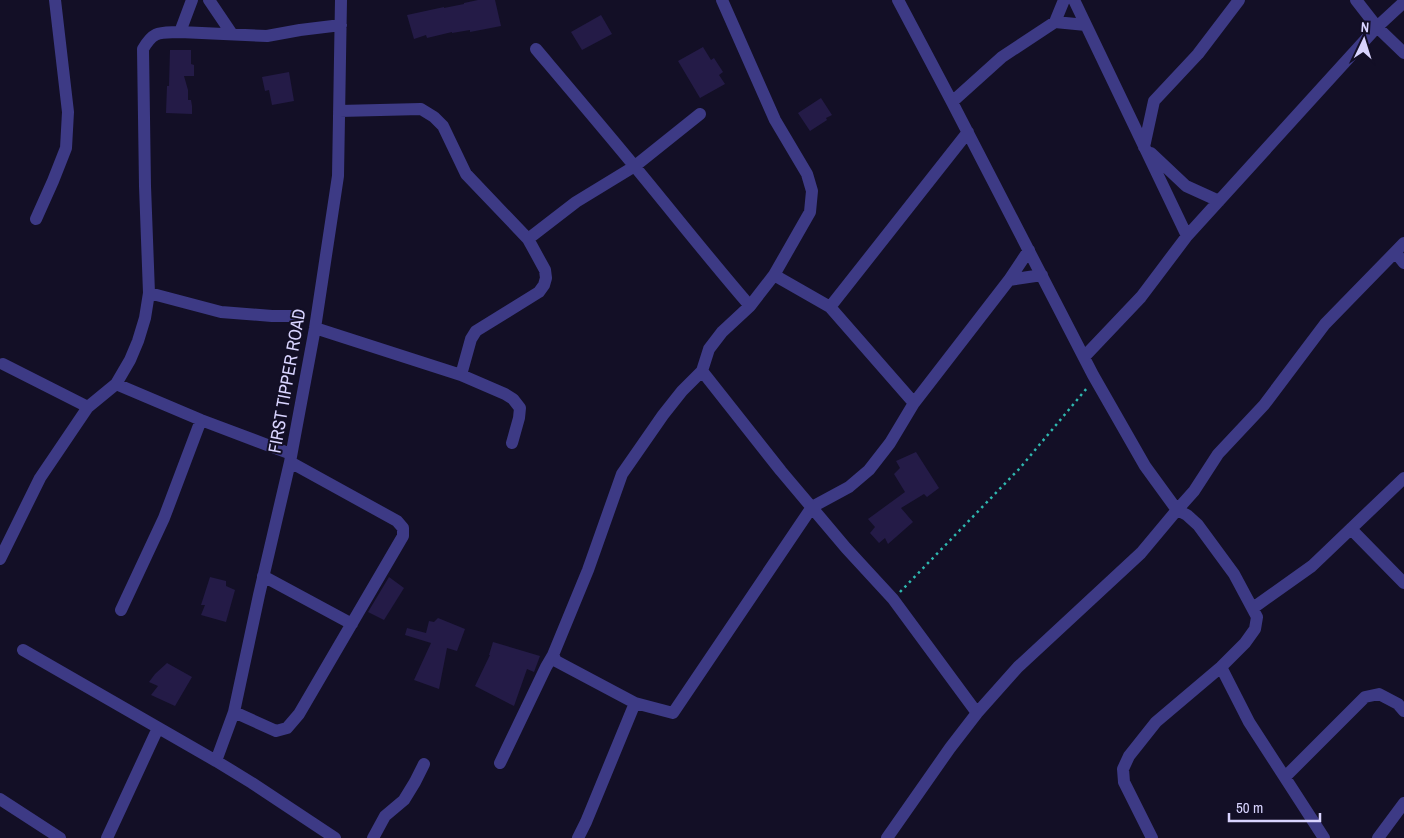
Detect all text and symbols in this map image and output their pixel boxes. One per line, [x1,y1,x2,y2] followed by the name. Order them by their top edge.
[1339,15,1389,65] north arrow
[1360,18,1370,36] text: N
[261,307,312,455] street label: FIRST TIPPER ROAD
[1229,790,1320,822] scale bar
[1236,797,1263,818] text: 50 m

